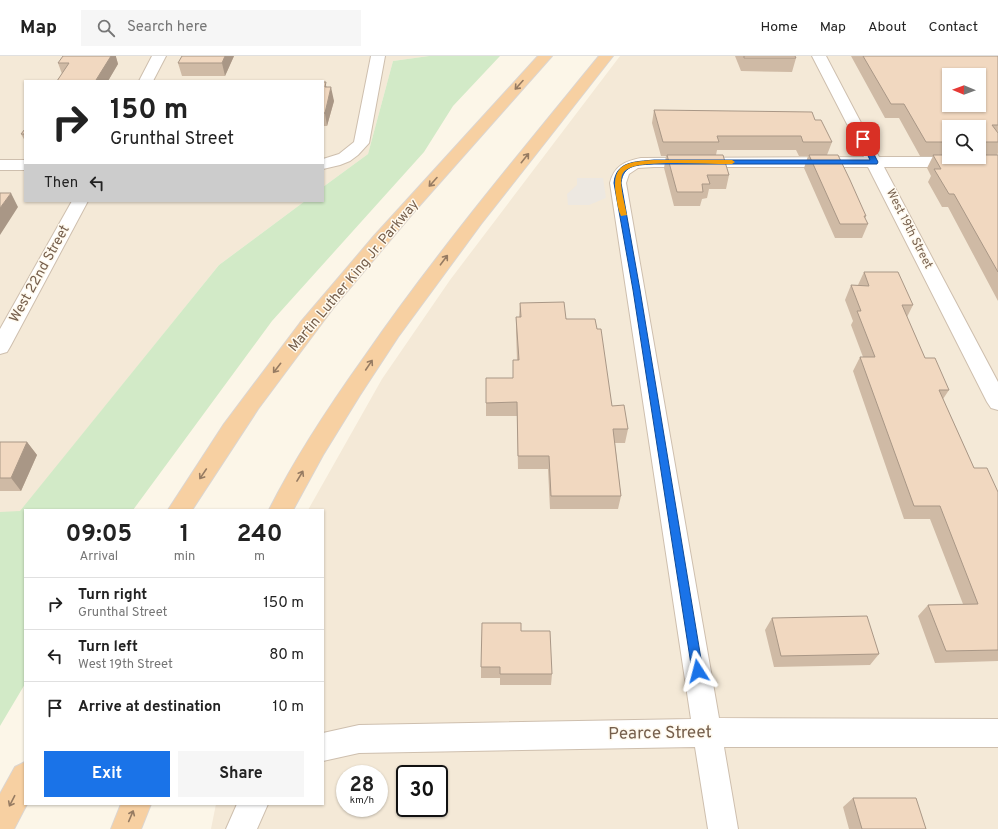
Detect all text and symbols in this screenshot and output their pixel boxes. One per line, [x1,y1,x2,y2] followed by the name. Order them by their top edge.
[81,10,361,46] search box
[20,16,57,40] text: Map
[95,17,117,39] icon: search
[127,18,207,37] text: Search here
[761,19,798,36] text: Home
[820,19,846,36] text: Map
[868,19,907,36] text: About
[929,19,978,36] text: Contact
[942,68,986,112] north arrow
[942,68,986,164] map controls
[515,80,524,90] one-way arrow
[110,93,188,129] text: 150 m
[44,96,96,148] icon: right
[942,120,986,164] button: search
[846,122,880,156] pin
[110,128,234,151] text: Grunthal Street
[852,128,874,150] icon: arrive
[521,152,529,163] one-way arrow
[86,172,108,194] icon: left
[44,174,78,193] text: Then
[428,177,437,187] one-way arrow
[882,186,936,272] street label: West 19th Street
[285,196,423,356] street label: Martin Luther King Jr. Parkway
[6,222,74,326] street label: West 22nd Street
[440,254,449,265] one-way arrow
[365,360,373,371] one-way arrow
[273,362,282,373] one-way arrow
[199,468,207,479] one-way arrow
[296,471,304,482] one-way arrow
[65,520,132,550] text: 09:05
[180,520,189,550] text: 1
[237,520,283,550] text: 240
[79,549,118,565] text: Arrival
[174,549,195,565] text: min
[254,549,265,565] text: m
[78,586,147,605] text: Turn right
[44,593,66,615] icon: right
[263,594,304,613] text: 150 m
[78,605,168,621] text: Grunthal Street
[78,638,138,657] text: Turn left
[44,645,66,667] icon: left
[269,646,304,665] text: 80 m
[677,650,719,692] position arrow
[78,657,173,673] text: West 19th Street
[44,697,66,719] icon: arrive
[78,698,221,717] text: Arrive at destination
[273,698,304,717] text: 10 m
[608,722,712,746] street label: Pearce Street
[44,751,170,797] button: Exit
[178,751,304,797] button: Share
[396,765,448,817] speed limit sign: 30
[350,773,374,799] text: 28
[350,794,374,807] text: km/h
[8,795,16,807] one-way arrow
[128,811,135,823] one-way arrow

